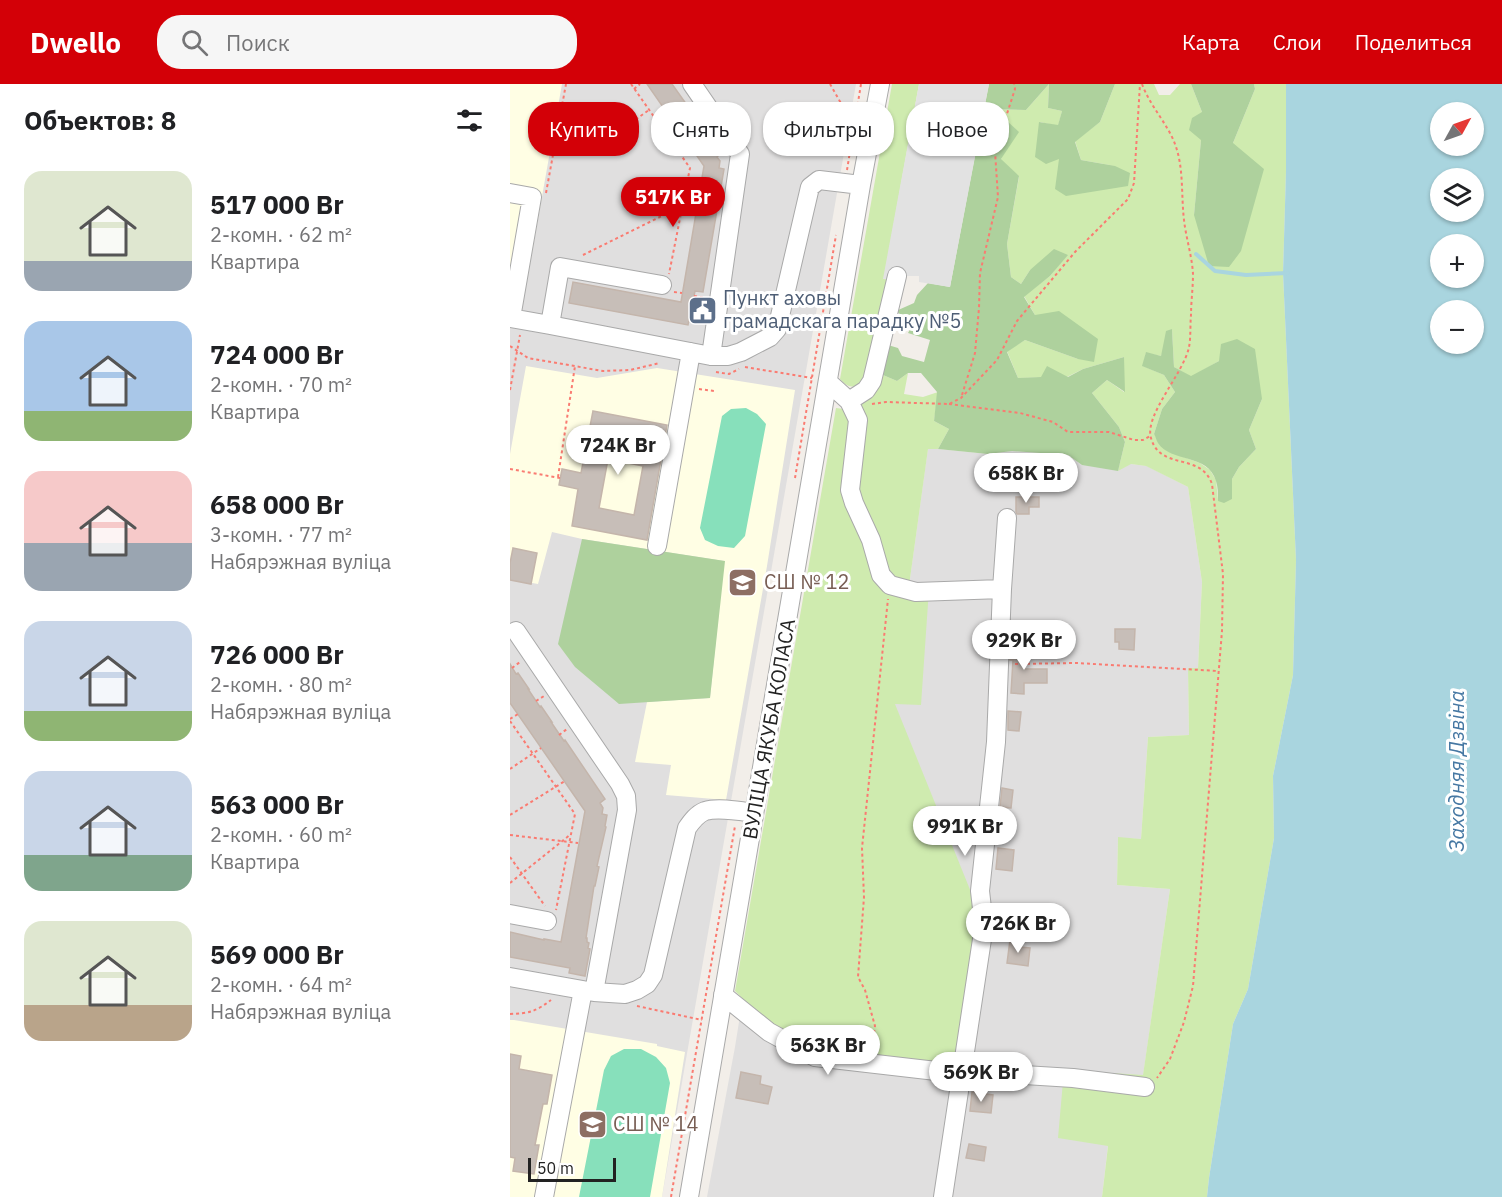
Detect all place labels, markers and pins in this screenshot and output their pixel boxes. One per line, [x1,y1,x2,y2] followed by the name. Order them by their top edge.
[618,177,728,228] pin: 517K Br
[723,284,961,334] place label: Пункт аховы грамадскага парадку №5
[686,294,718,326] public building icon: Пункт аховы грамадскага парадку №5
[563,425,673,476] pin: 724K Br
[971,453,1081,504] pin: 658K Br
[727,566,759,598] school or university icon: СШ № 12
[764,568,850,595] place label: СШ № 12
[969,620,1079,671] pin: 929K Br
[910,806,1020,857] pin: 991K Br
[963,903,1073,954] pin: 726K Br
[773,1025,883,1076] pin: 563K Br
[926,1052,1036,1103] pin: 569K Br
[576,1108,608,1140] school or university icon: СШ № 14
[613,1110,699,1137] place label: СШ № 14

